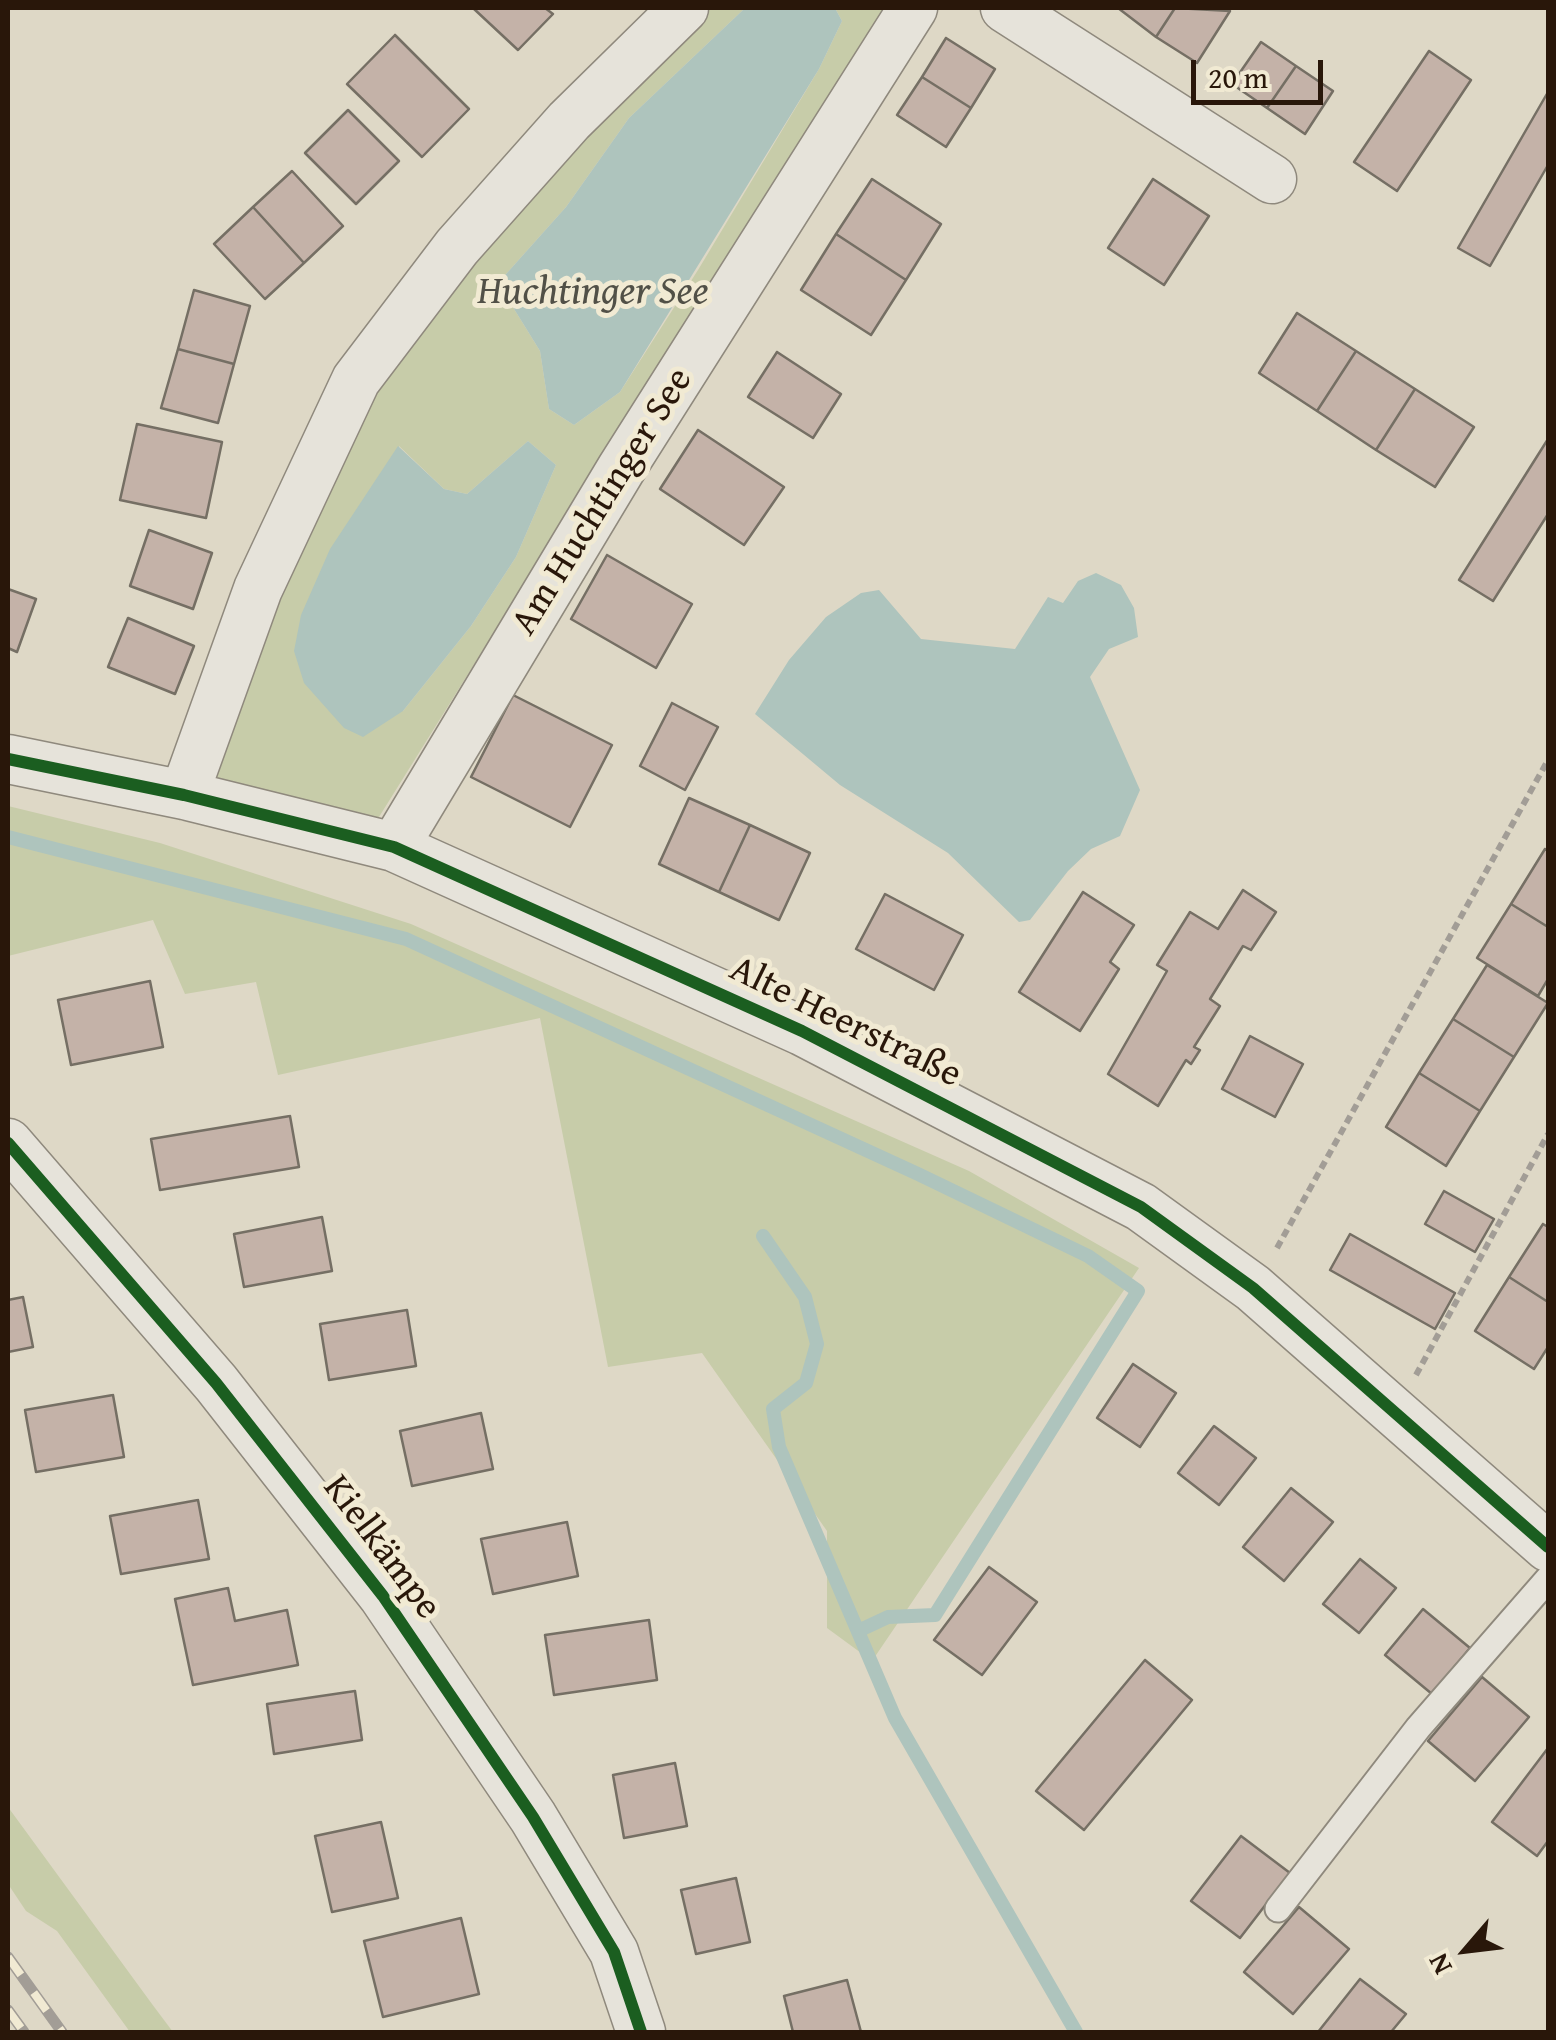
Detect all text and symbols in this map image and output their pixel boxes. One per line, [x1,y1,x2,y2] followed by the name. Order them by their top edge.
[1196,40,1328,102] scale bar
[1208,55,1268,99] text: 20 m
[477,269,709,317] water label: Huchtinger See
[503,360,703,644] street label: Am Huchtinger See
[722,947,968,1099] street label: Alte Heerstraße
[312,1467,450,1629] street label: Kielkämpe
[1416,1900,1516,2000] north arrow
[1417,1946,1462,1982] text: N

